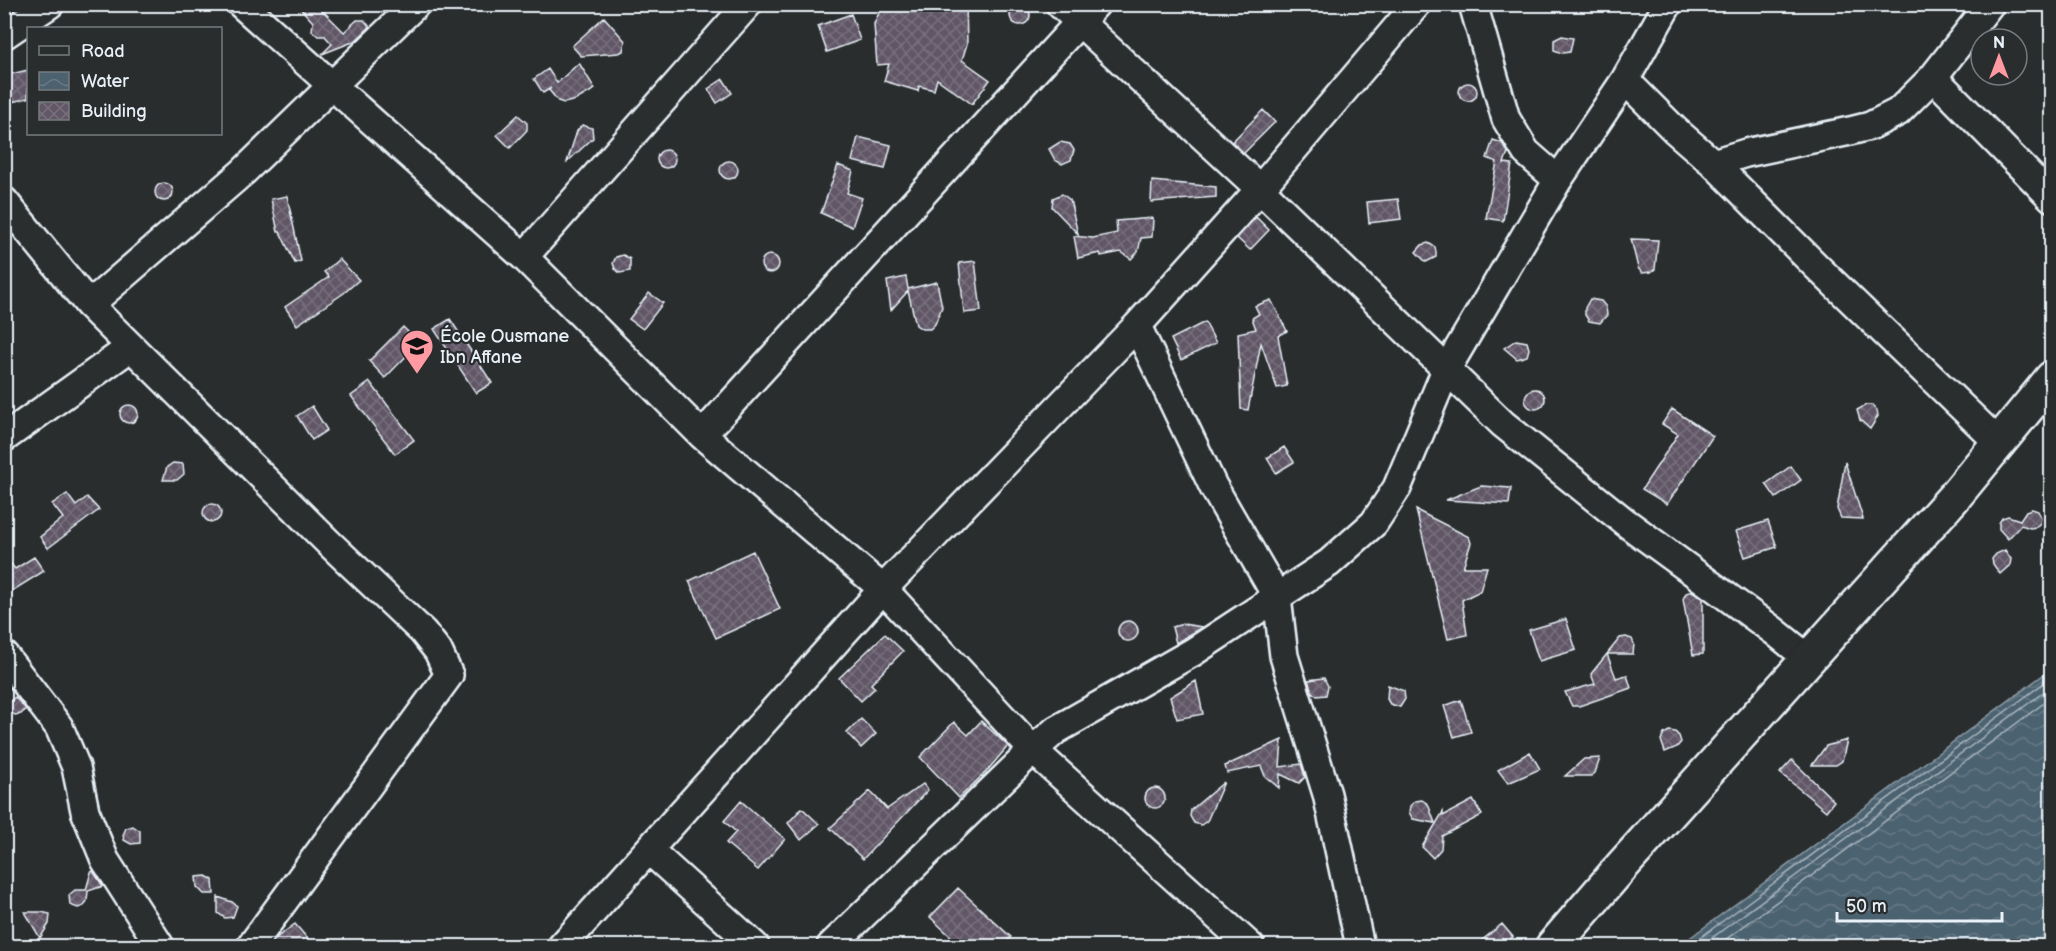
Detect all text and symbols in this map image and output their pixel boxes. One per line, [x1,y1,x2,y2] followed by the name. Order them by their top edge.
[27,27,222,135] legend
[1969,27,2029,87] north arrow
[1993,34,2005,53] text: N
[81,41,125,62] text: Road
[81,71,129,92] text: Water
[81,101,147,122] text: Building
[440,324,570,368] place label: École Ousmane Ibn Affane
[399,328,435,375] school or university icon: École Ousmane Ibn Affane
[1837,885,2002,923] scale bar
[1846,896,1887,917] text: 50 m

